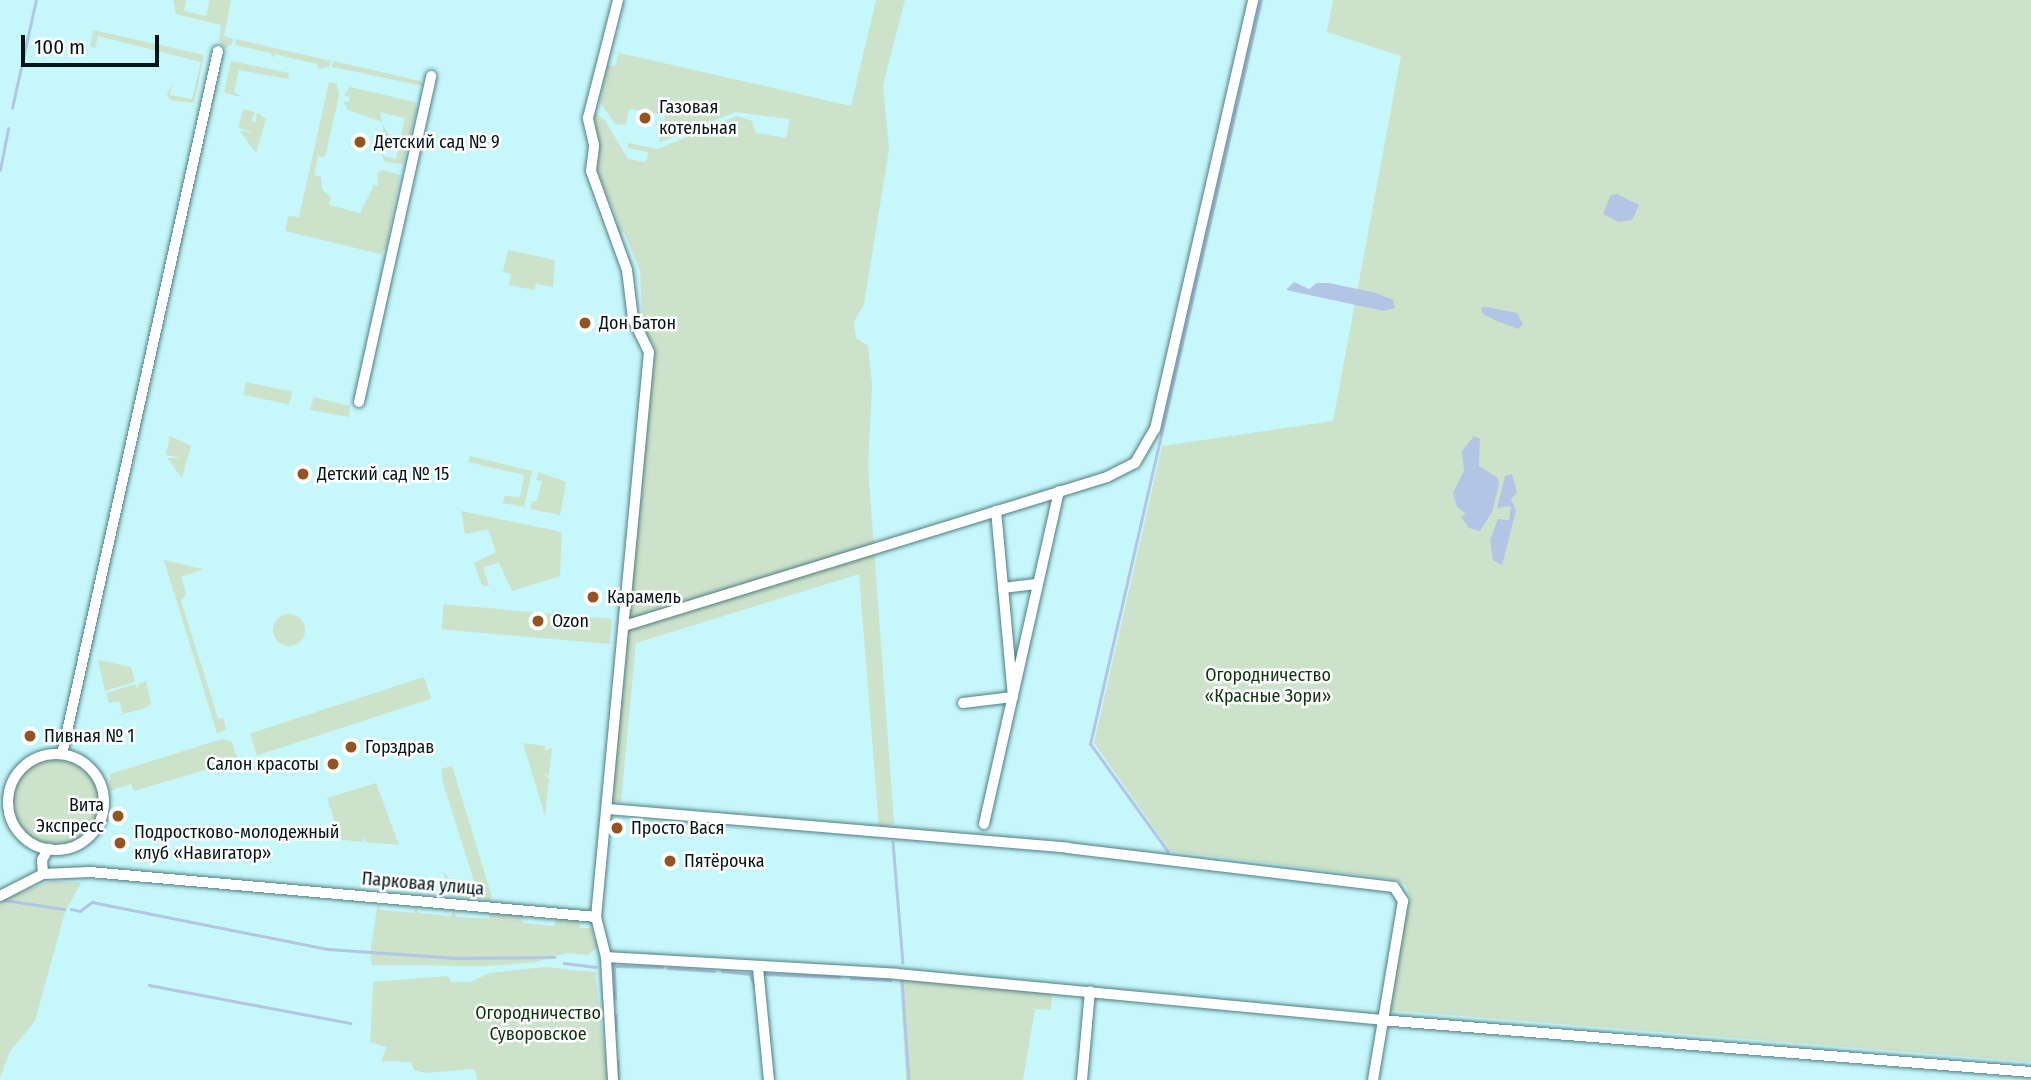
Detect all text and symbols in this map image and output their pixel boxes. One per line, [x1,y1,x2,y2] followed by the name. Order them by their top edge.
[24,21,163,65] scale bar
[34,34,85,60] text: 100 m
[659,97,737,140] place label: Газовая котельная
[637,110,653,126] marker: Газовая котельная
[374,131,500,153] place label: Детский сад № 9
[352,134,368,150] marker: Детский сад № 9
[599,312,676,334] place label: Дон Батон
[577,315,593,331] marker: Дон Батон
[317,463,449,485] place label: Детский сад № 15
[295,466,311,482] marker: Детский сад № 15
[607,586,681,608] place label: Карамель
[585,589,601,605] marker: Карамель
[552,610,589,632] place label: Ozon
[530,613,546,629] marker: Ozon
[1205,665,1331,708] park label: Огородничество «Красные Зори»
[44,725,135,747] place label: Пивная № 1
[22,728,38,744] marker: Пивная № 1
[365,736,434,758] place label: Горздрав
[343,739,359,755] marker: Горздрав
[206,753,319,775] place label: Салон красоты
[325,756,341,772] marker: Салон красоты
[36,795,104,838] place label: Вита Экспресс
[110,808,126,824] marker: Вита Экспресс
[631,817,724,839] place label: Просто Вася
[609,820,625,836] marker: Просто Вася
[134,822,339,864] place label: Подростково-молодежный клуб «Навигатор»
[112,835,128,851] marker: Подростково-молодежный клуб «Навигатор»
[684,850,764,872] place label: Пятёрочка
[662,853,678,869] marker: Пятёрочка
[361,868,485,900] street label: Парковая улица
[475,1003,601,1046] park label: Огородничество Суворовское

